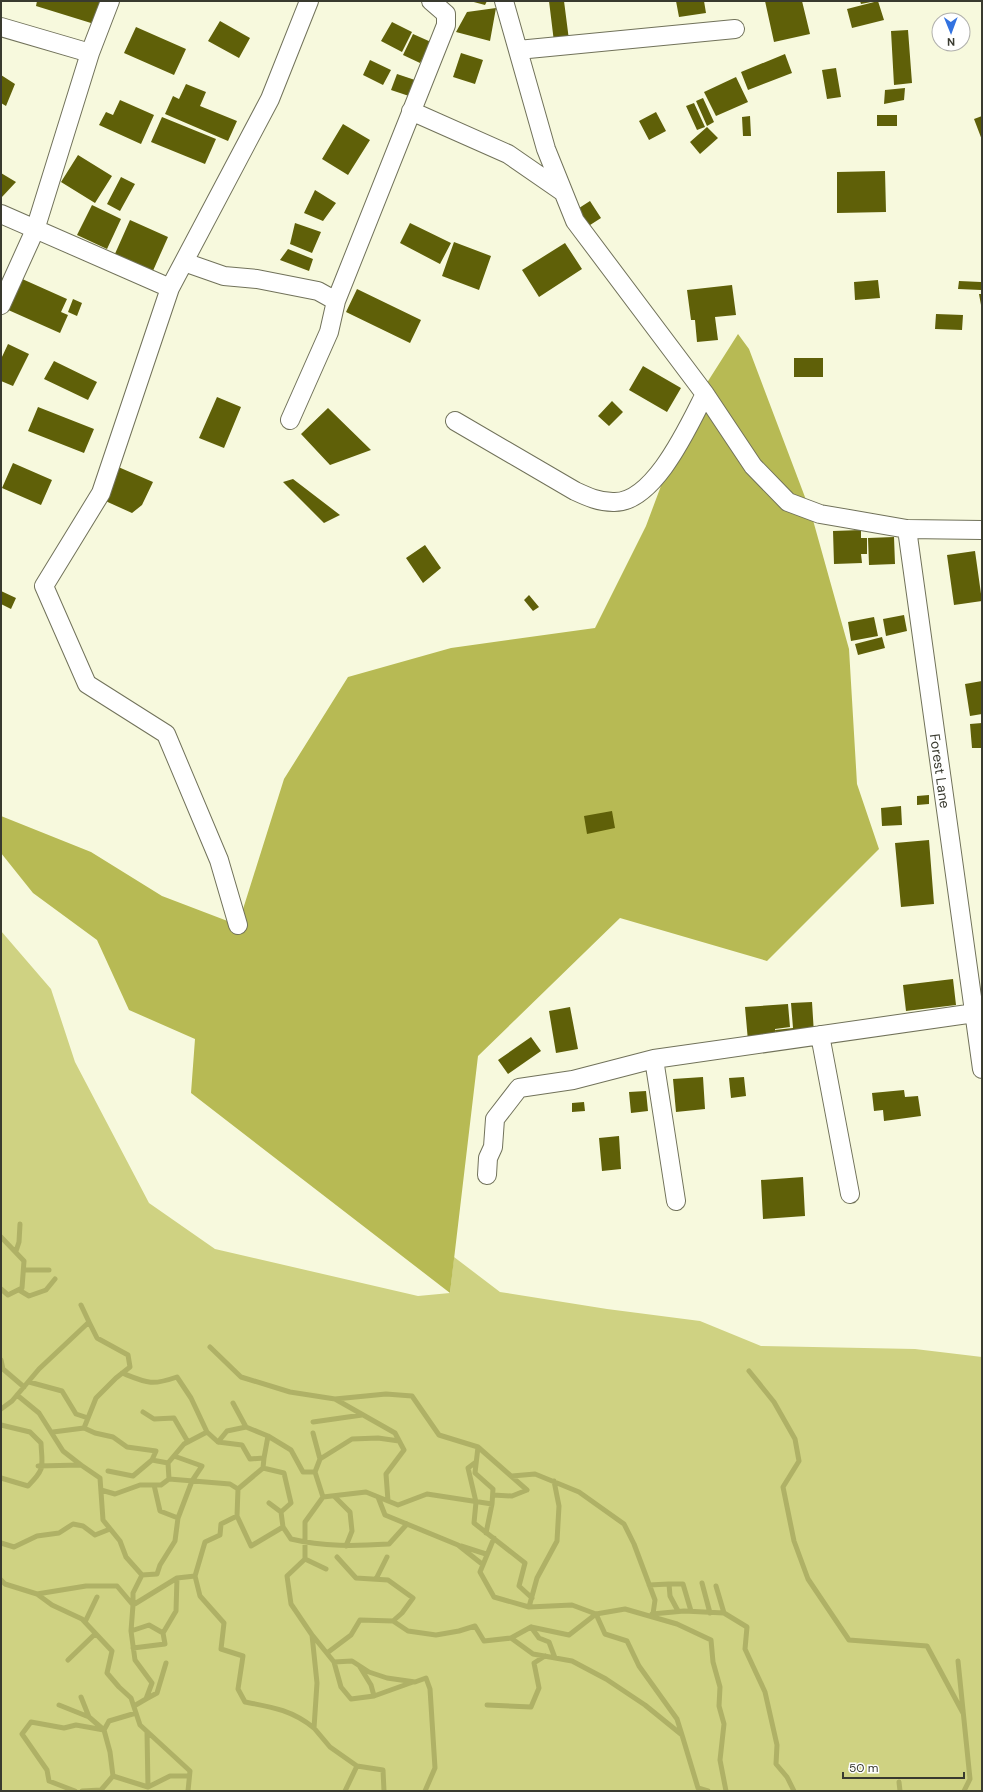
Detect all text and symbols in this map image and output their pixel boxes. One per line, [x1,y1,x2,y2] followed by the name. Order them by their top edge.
[931,12,971,52] north arrow
[947,35,955,49] text: N
[926,732,954,810] street label: Forest Lane
[843,1754,964,1780] scale bar
[849,1760,878,1776] text: 50 m

